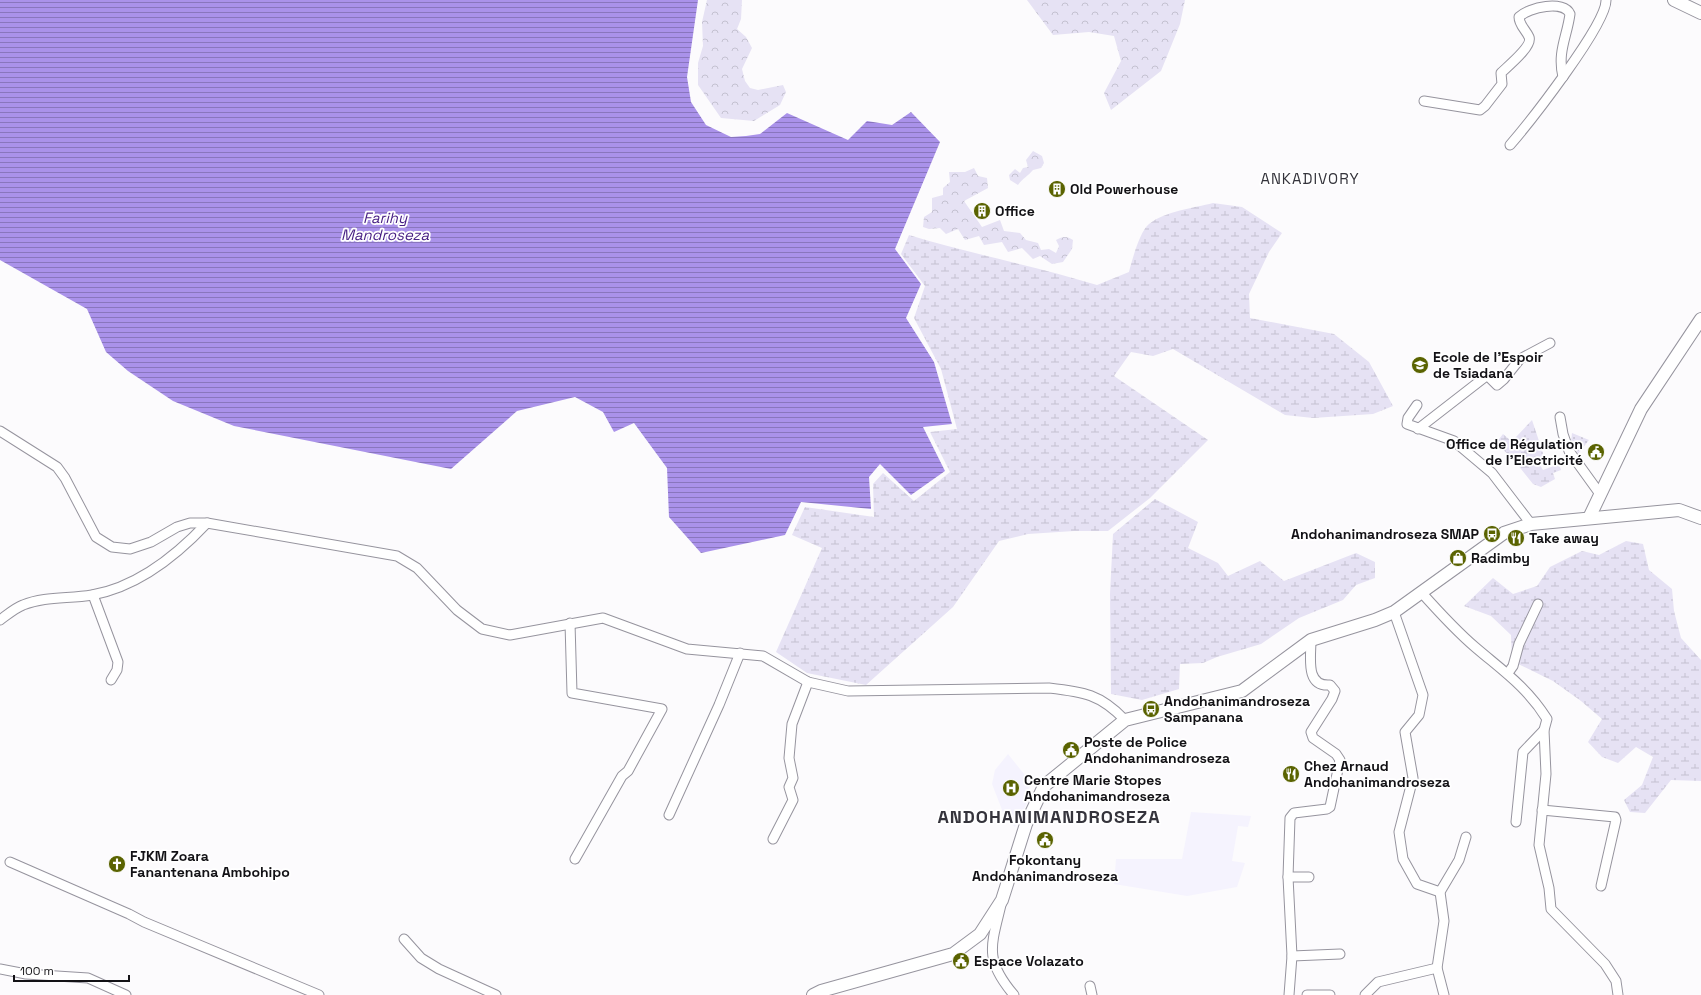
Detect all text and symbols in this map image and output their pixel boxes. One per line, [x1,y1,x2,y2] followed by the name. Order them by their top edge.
[1260,169,1360,188] district label: ANKADIVORY
[1047,179,1067,199] building icon: Old Powerhouse
[1070,180,1178,198] place label: Old Powerhouse
[972,201,992,221] building icon: Office
[995,202,1035,220] place label: Office
[341,208,429,244] water label: Farihy Mandroseza
[1433,348,1544,382] place label: Ecole de l'Espoir de Tsiadana
[1410,355,1430,375] school or university icon: Ecole de l'Espoir de Tsiadana
[1446,435,1583,469] place label: Office de Régulation de l'Electricité
[1586,442,1606,462] public building icon: Office de Régulation de l'Electricité
[1482,524,1502,544] bus stop icon: Andohanimandroseza SMAP
[1291,525,1480,543] place label: Andohanimandroseza SMAP
[1506,528,1526,548] restaurant icon: Take away
[1529,529,1599,547] place label: Take away
[1448,548,1468,568] shop icon: Radimby
[1471,549,1530,567] place label: Radimby
[1164,692,1310,726] place label: Andohanimandroseza Sampanana
[1141,699,1161,719] bus stop icon: Andohanimandroseza Sampanana
[1084,733,1230,767] place label: Poste de Police Andohanimandroseza
[1061,740,1081,760] public building icon: Poste de Police Andohanimandroseza
[1304,757,1450,791] place label: Chez Arnaud Andohanimandroseza
[1281,764,1301,784] restaurant icon: Chez Arnaud Andohanimandroseza
[1024,771,1170,805] place label: Centre Marie Stopes Andohanimandroseza
[1001,778,1021,798] hospital icon: Centre Marie Stopes Andohanimandroseza
[937,805,1161,828] district label: ANDOHANIMANDROSEZA
[1035,830,1055,850] public building icon: Fokontany Andohanimandroseza
[130,847,290,881] place label: FJKM Zoara Fanantenana Ambohipo
[972,851,1118,885] place label: Fokontany Andohanimandroseza
[107,854,127,874] church icon: FJKM Zoara Fanantenana Ambohipo
[951,951,971,971] public building icon: Espace Volazato
[974,952,1084,970] place label: Espace Volazato
[14,957,129,983] scale bar
[20,963,54,979] text: 100 m

